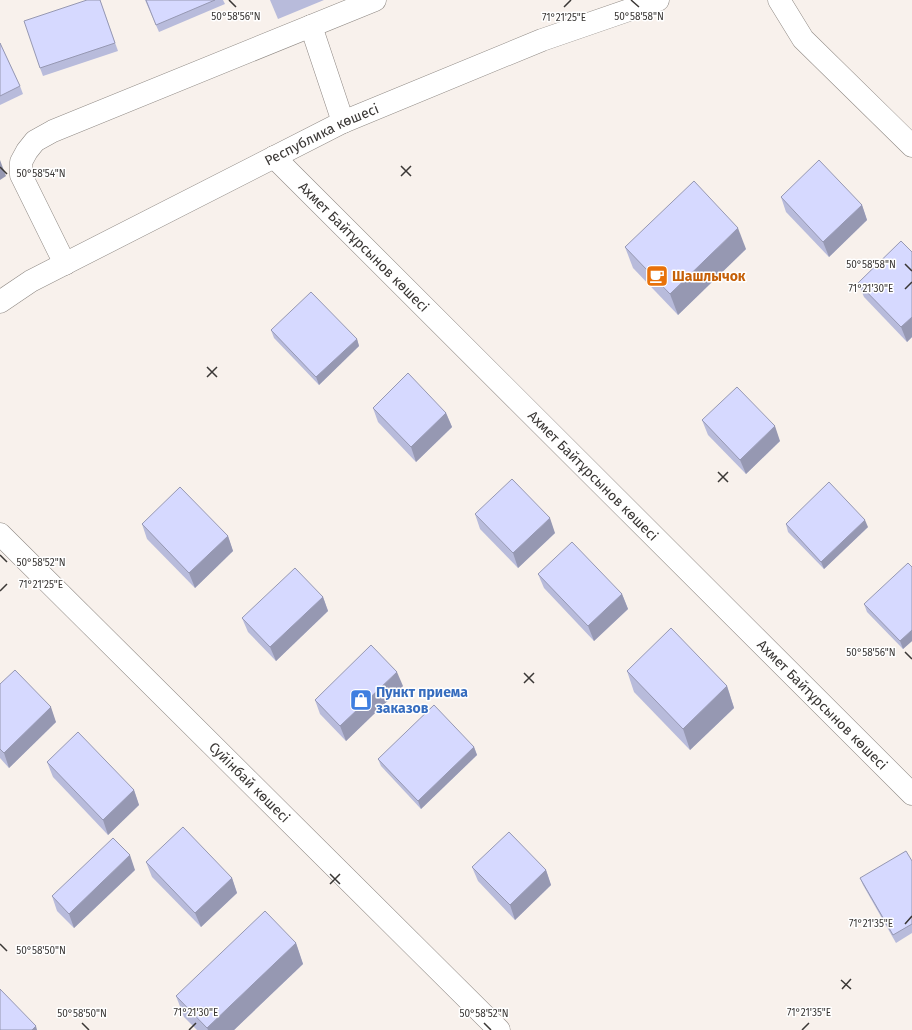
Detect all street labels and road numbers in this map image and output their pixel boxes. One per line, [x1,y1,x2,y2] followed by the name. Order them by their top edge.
[262,100,381,169] street label: Республика көшесі
[295,178,433,315] street label: Ахмет Байтұрсынов көшесі
[524,407,662,544] street label: Ахмет Байтұрсынов көшесі
[754,636,891,773] street label: Ахмет Байтұрсынов көшесі
[206,738,294,826] street label: Суйінбай көшесі

